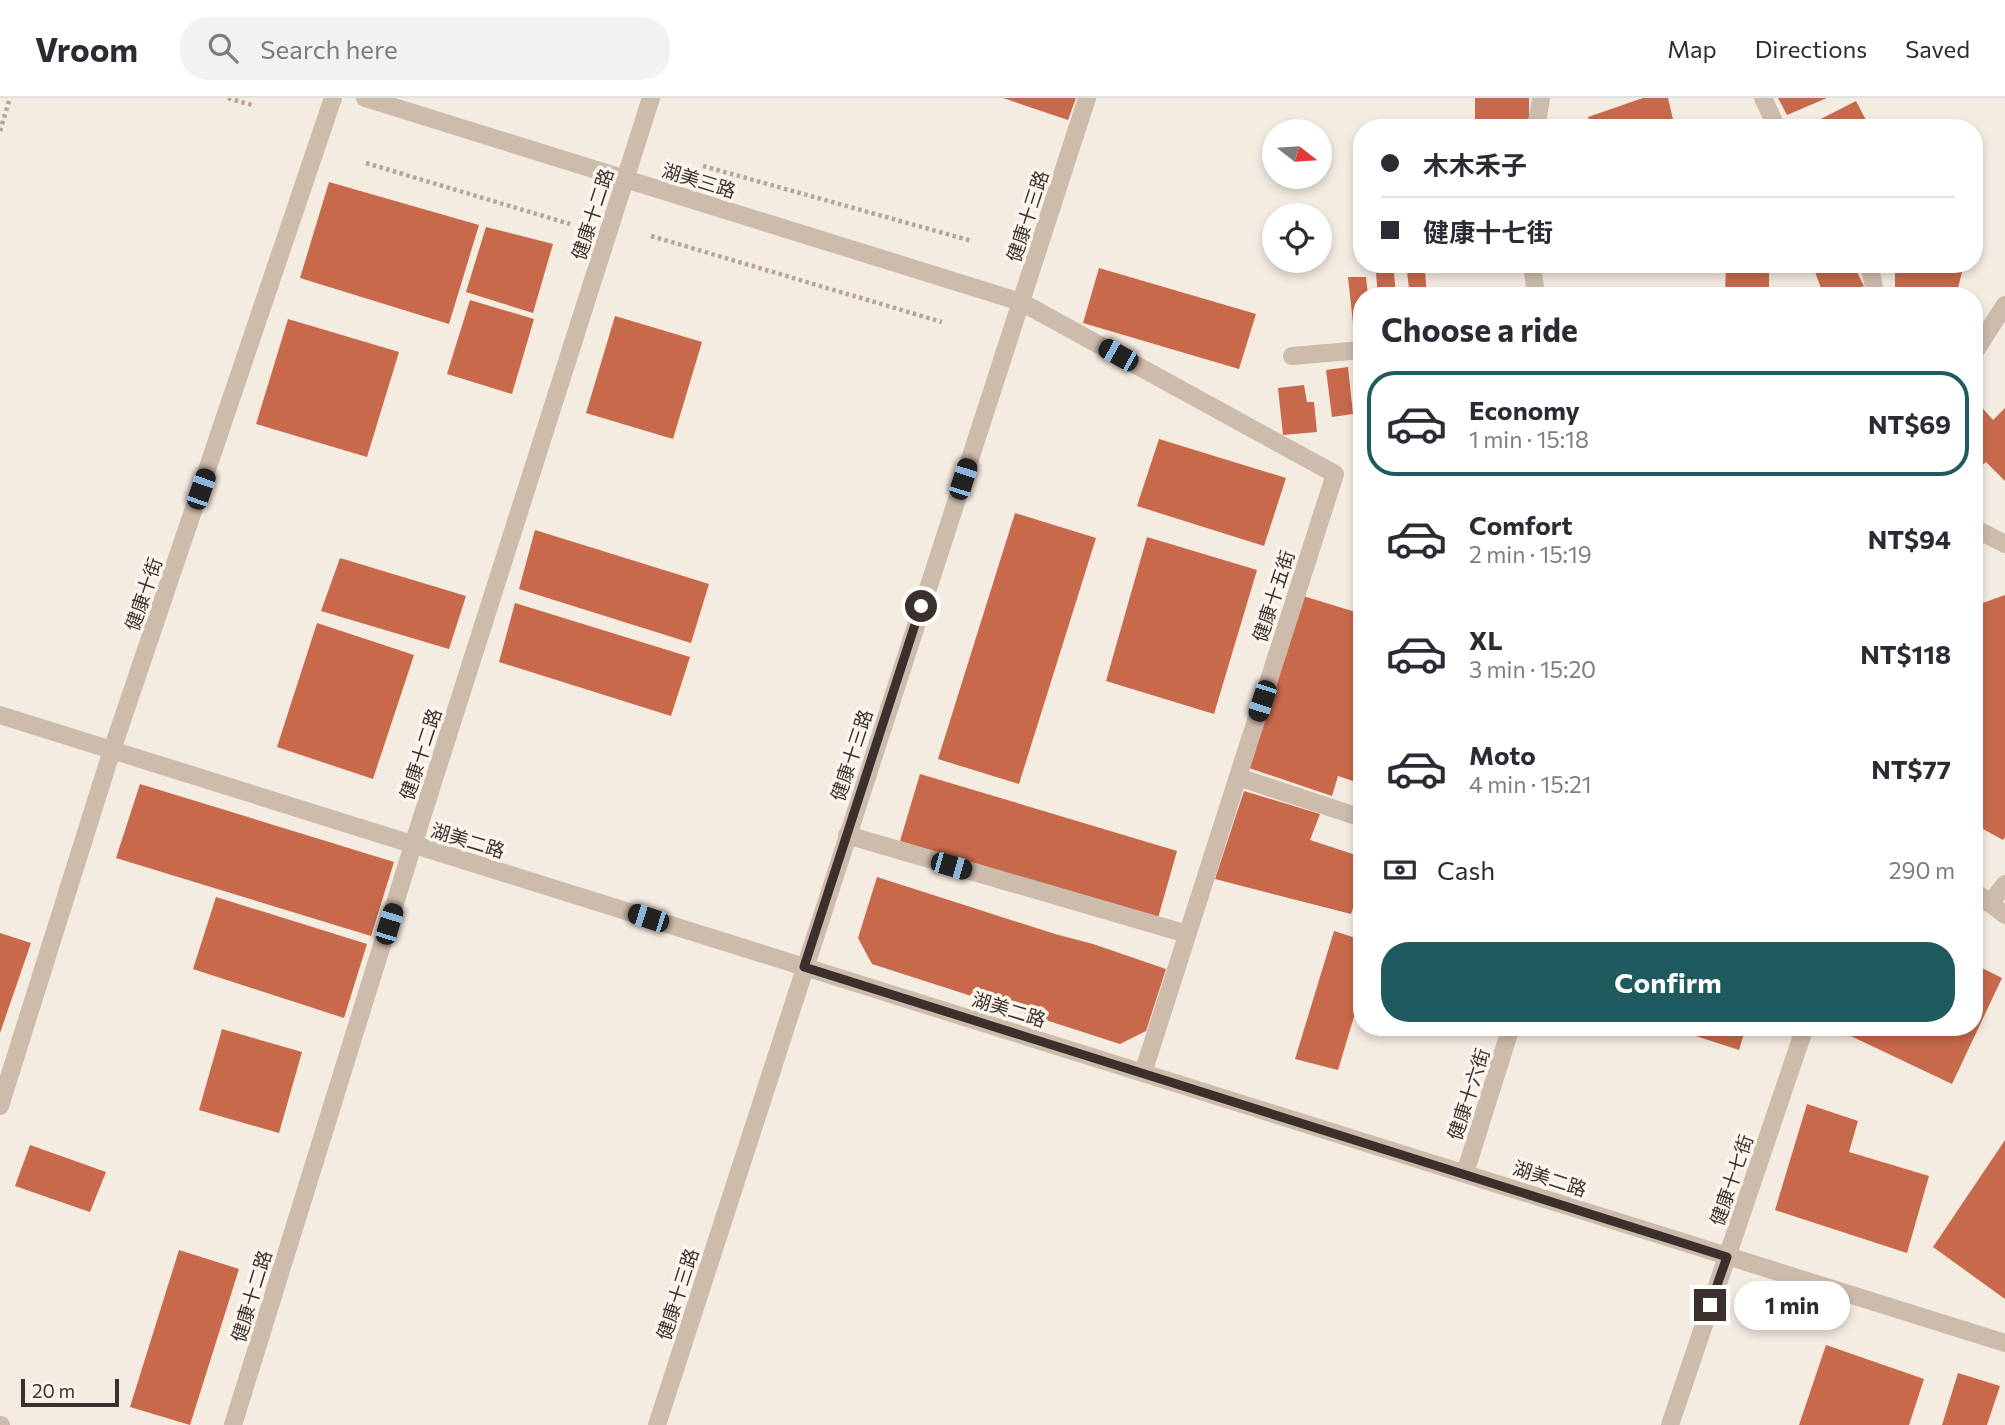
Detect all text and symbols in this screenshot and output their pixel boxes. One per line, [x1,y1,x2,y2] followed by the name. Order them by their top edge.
[180,17,670,80] search box
[35,28,138,69] text: Vroom
[204,29,242,67] icon: search
[260,33,398,64] text: Search here
[1667,34,1717,63] text: Map
[1755,34,1867,63] text: Directions
[1905,34,1970,63] text: Saved
[1262,119,1332,189] north arrow
[1262,119,1332,273] map controls
[1423,149,1527,180] text: 木木禾子
[659,158,739,202] street label: 湖美三路
[566,165,618,263] street label: 健康十二路
[1001,167,1053,265] street label: 健康十三路
[1262,203,1332,273] button: locate
[1423,216,1553,247] text: 健康十七街
[1381,309,1578,349] text: Choose a ride
[1095,336,1142,374] car
[1385,392,1448,455] icon: car
[1469,394,1580,425] text: Economy
[1868,408,1951,439] text: NT$69
[1469,425,1589,453] text: 1 min · 15:18
[947,456,980,502] car
[185,466,218,512] car
[1385,507,1448,570] icon: car
[1469,509,1572,540] text: Comfort
[1868,523,1951,554] text: NT$94
[1469,540,1592,568] text: 2 min · 15:19
[1247,547,1299,645] street label: 健康十五街
[120,554,166,634] street label: 健康十街
[905,590,937,622] route start
[1385,622,1448,685] icon: car
[1469,624,1503,655] text: XL
[1860,638,1951,669] text: NT$118
[1469,655,1596,683] text: 3 min · 15:20
[1246,678,1279,724] car
[394,705,446,803] street label: 健康十二路
[825,706,877,804] street label: 健康十三路
[1385,737,1448,800] icon: car
[1469,739,1536,770] text: Moto
[1871,753,1951,784] text: NT$77
[1469,770,1592,798] text: 4 min · 15:21
[428,818,508,862] street label: 湖美二路
[928,850,975,882] car
[1381,851,1419,889] icon: cash
[1437,854,1495,885] text: Cash
[1889,856,1955,884] text: 290 m
[373,901,406,947] car
[625,902,672,934] car
[1381,942,1955,1022] button: Confirm
[969,987,1049,1031] street label: 湖美二路
[1442,1045,1494,1143] street label: 健康十六街
[1705,1131,1757,1229] street label: 健康十七街
[1510,1155,1590,1201] street label: 湖美二路
[651,1245,703,1343] street label: 健康十三路
[226,1247,276,1345] street label: 健康十二路
[1734,1280,1850,1330] callout: 1 min
[1694,1289,1726,1321] route end
[1765,1291,1819,1319] text: 1 min
[21,1376,119,1408] scale bar
[32,1379,75,1402] text: 20 m

